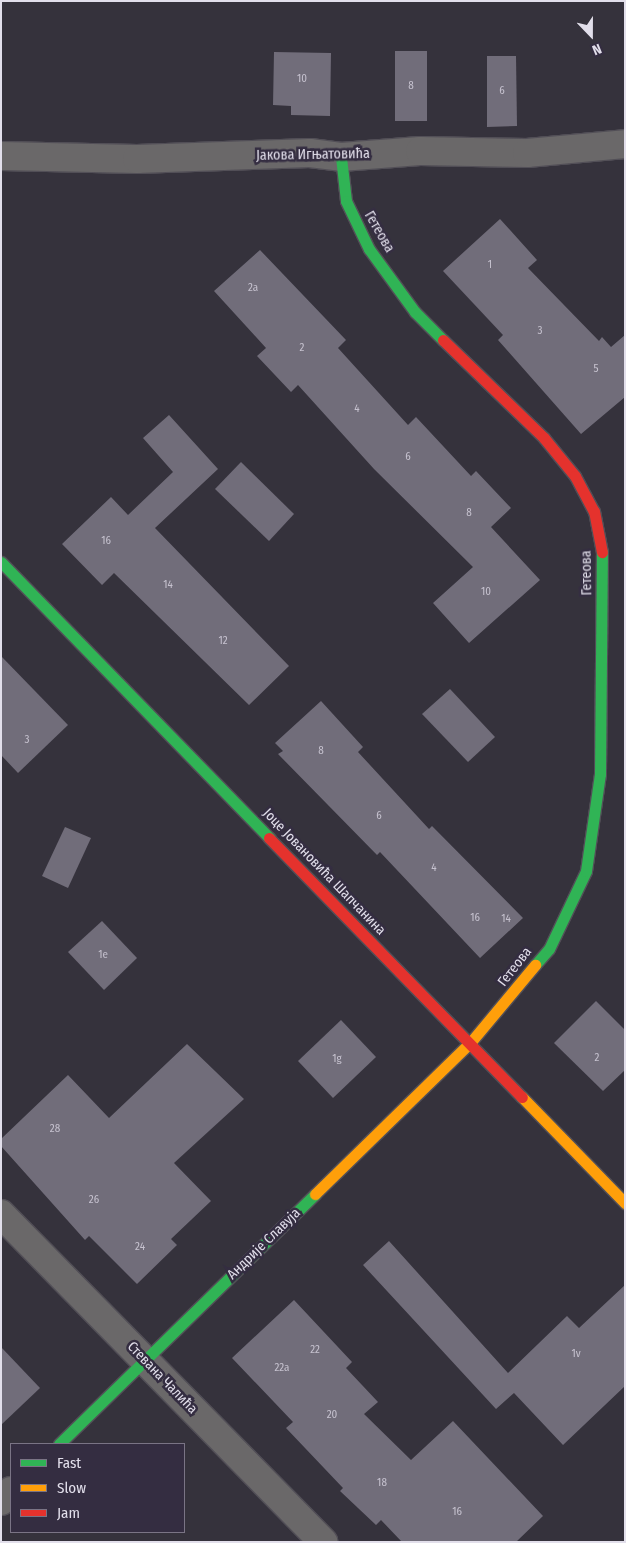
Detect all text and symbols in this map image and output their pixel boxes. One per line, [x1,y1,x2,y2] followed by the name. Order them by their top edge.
[566,10,616,60] north arrow
[590,40,604,59] text: N
[297,72,307,86] house number: 10
[408,79,414,93] house number: 8
[499,84,505,98] house number: 6
[256,146,370,164] street label: Јакова Игњатовића
[360,208,398,256] street label: Гетеова
[488,258,492,272] house number: 1
[248,281,258,295] house number: 2a
[538,324,542,338] house number: 3
[300,341,304,355] house number: 2
[593,362,599,376] house number: 5
[354,402,360,416] house number: 4
[405,450,411,464] house number: 6
[466,506,472,520] house number: 8
[101,534,111,548] house number: 16
[578,550,596,596] street label: Гетеова
[163,578,173,592] house number: 14
[481,585,491,599] house number: 10
[218,634,228,648] house number: 12
[25,733,29,747] house number: 3
[318,744,324,758] house number: 8
[259,805,389,939] street label: Јоце Јовановића Шапчанина
[376,809,382,823] house number: 6
[431,861,437,875] house number: 4
[470,911,480,925] house number: 16
[501,912,511,926] house number: 14
[495,944,535,990] street label: Гетеова
[98,948,108,962] house number: 1e
[595,1051,599,1065] house number: 2
[332,1052,342,1066] house number: 1g
[50,1122,60,1136] house number: 28
[89,1193,99,1207] house number: 26
[224,1205,304,1283] street label: Андрије Славуја
[135,1240,145,1254] house number: 24
[123,1339,201,1417] street label: Стевана Чалића
[310,1343,320,1357] house number: 22
[571,1347,581,1361] house number: 1v
[274,1361,290,1375] house number: 22a
[327,1408,337,1422] house number: 20
[10,1443,185,1533] legend
[57,1454,81,1472] text: Fast
[377,1476,387,1490] house number: 18
[57,1479,86,1497] text: Slow
[57,1504,80,1522] text: Jam
[452,1505,462,1519] house number: 16

